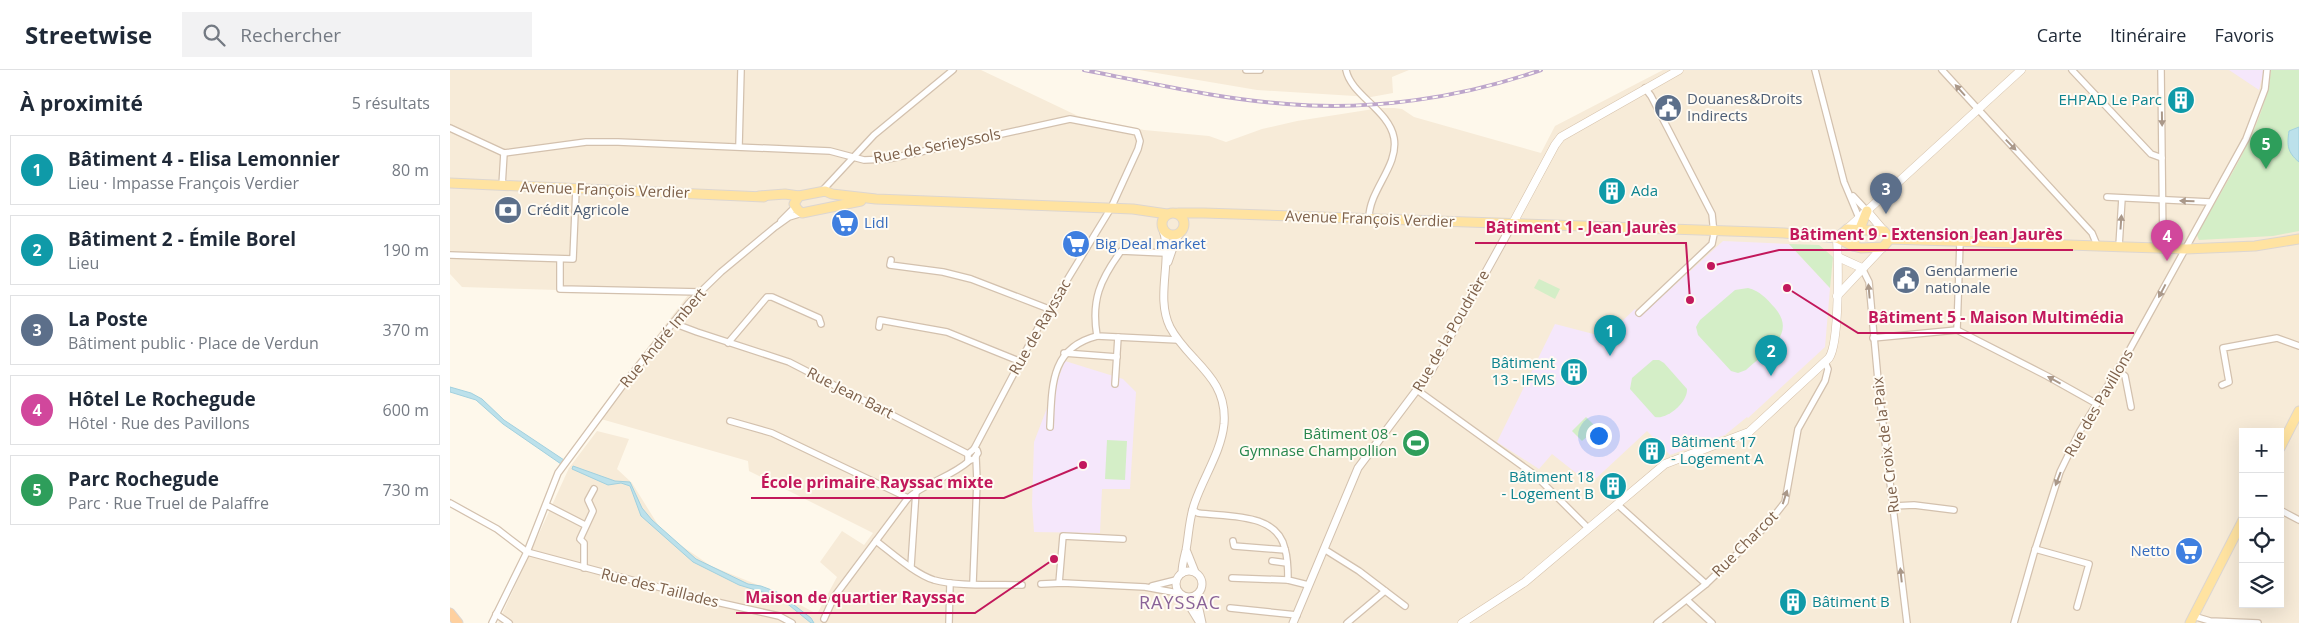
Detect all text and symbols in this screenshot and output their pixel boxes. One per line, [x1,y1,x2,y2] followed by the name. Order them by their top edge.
[182,12,532,57] search box
[25,18,152,51] text: Streetwise
[200,21,228,49] icon: search
[240,22,341,48] text: Rechercher
[2037,23,2082,47] text: Carte
[2110,23,2186,47] text: Itinéraire
[2214,23,2274,47] text: Favoris
[1954,84,1966,96] one-way arrow
[2166,85,2196,115] building icon: EHPAD Le Parc
[1687,88,1802,125] place label: Douanes&Droits Indirects
[20,89,143,117] text: À proximité
[2058,89,2162,109] place label: EHPAD Le Parc
[352,92,430,114] text: 5 résultats
[1653,93,1683,123] public building icon: Douanes&Droits Indirects
[2158,111,2166,127] one-way arrow
[872,123,1002,167] street label: Rue de Serieyssols
[2250,128,2282,169] pin: 5
[2005,139,2017,151] one-way arrow
[68,146,340,172] text: Bâtiment 4 - Elisa Lemonnier
[32,159,42,181] text: 1
[392,159,429,181] text: 80 m
[68,172,299,194] text: Lieu · Impasse François Verdier
[1870,173,1902,214] pin: 3
[520,176,690,202] street label: Avenue François Verdier
[1597,176,1627,206] building icon: Ada
[1631,180,1658,200] place label: Ada
[493,195,523,225] bank icon: Crédit Agricole
[2179,196,2195,204] one-way arrow
[527,199,629,219] place label: Crédit Agricole
[1285,205,1455,231] street label: Avenue François Verdier
[830,208,860,238] supermarket icon: Lidl
[864,212,889,232] place label: Lidl
[1475,212,1686,243] callout: Bâtiment 1 - Jean Jaurès
[2117,213,2125,229] one-way arrow
[1486,216,1676,238] text: Bâtiment 1 - Jean Jaurès
[1779,219,2073,250] callout: Bâtiment 9 - Extension Jean Jaurès
[2151,220,2183,261] pin: 4
[1789,223,2063,245] text: Bâtiment 9 - Extension Jean Jaurès
[68,226,296,252] text: Bâtiment 2 - Émile Borel
[1061,229,1091,259] supermarket icon: Big Deal market
[1095,233,1206,253] place label: Big Deal market
[32,239,42,261] text: 2
[383,239,429,261] text: 190 m
[68,252,99,274] text: Lieu
[1925,260,2018,297] place label: Gendarmerie nationale
[1891,265,1921,295] public building icon: Gendarmerie nationale
[1407,266,1493,395] street label: Rue de la Poudrière
[1004,275,1075,378] street label: Rue de Rayssac
[615,283,710,391] street label: Rue André Imbert
[1865,283,1873,299] one-way arrow
[2157,284,2166,297] one-way arrow
[1858,302,2134,333] callout: Bâtiment 5 - Maison Multimédia
[68,306,148,332] text: La Poste
[1868,306,2124,328] text: Bâtiment 5 - Maison Multimédia
[1594,315,1626,356] pin: 1
[32,319,42,341] text: 3
[383,319,429,341] text: 370 m
[68,332,319,354] text: Bâtiment public · Place de Verdun
[1755,335,1787,376] pin: 2
[2059,345,2137,460] street label: Rue des Pavillons
[1491,352,1555,389] place label: Bâtiment 13 - IFMS
[1559,357,1589,387] building icon: Bâtiment 13 - IFMS
[804,362,897,422] street label: Rue Jean Bart
[1867,376,1903,515] street label: Rue Croix de la Paix
[2048,376,2061,385] one-way arrow
[68,386,256,412] text: Hôtel Le Rochegude
[32,399,42,421] text: 4
[383,399,429,421] text: 600 m
[68,412,250,434] text: Hôtel · Rue des Pavillons
[1239,423,1397,460] place label: Bâtiment 08 - Gymnase Champollion
[1586,423,1612,449] your location
[1401,428,1431,458] sports icon: Bâtiment 08 - Gymnase Champollion
[2239,428,2284,608] map controls
[2239,428,2284,473] button: +
[1671,431,1764,468] place label: Bâtiment 17 - Logement A
[1637,436,1667,466] building icon: Bâtiment 17 - Logement A
[68,466,219,492] text: Parc Rochegude
[1501,466,1594,503] place label: Bâtiment 18 - Logement B
[751,467,1004,498] callout: École primaire Rayssac mixte
[761,471,993,493] text: École primaire Rayssac mixte
[1598,471,1628,501] building icon: Bâtiment 18 - Logement B
[2054,472,2062,487] one-way arrow
[2239,473,2284,518] button: −
[32,479,42,501] text: 5
[383,479,429,501] text: 730 m
[1782,490,1790,505] one-way arrow
[68,492,269,514] text: Parc · Rue Truel de Palaffre
[1707,506,1782,581] street label: Rue Charcot
[2239,518,2284,563] button: locate
[2174,536,2204,566] supermarket icon: Netto
[2131,540,2170,560] place label: Netto
[599,563,721,611] street label: Rue des Taillades
[2239,563,2284,608] button: layers
[1897,566,1905,582] one-way arrow
[736,582,975,613] callout: Maison de quartier Rayssac
[745,586,965,608] text: Maison de quartier Rayssac
[1778,587,1808,617] building icon: Bâtiment B
[1139,590,1221,614] district label: RAYSSAC
[1812,591,1890,611] place label: Bâtiment B

